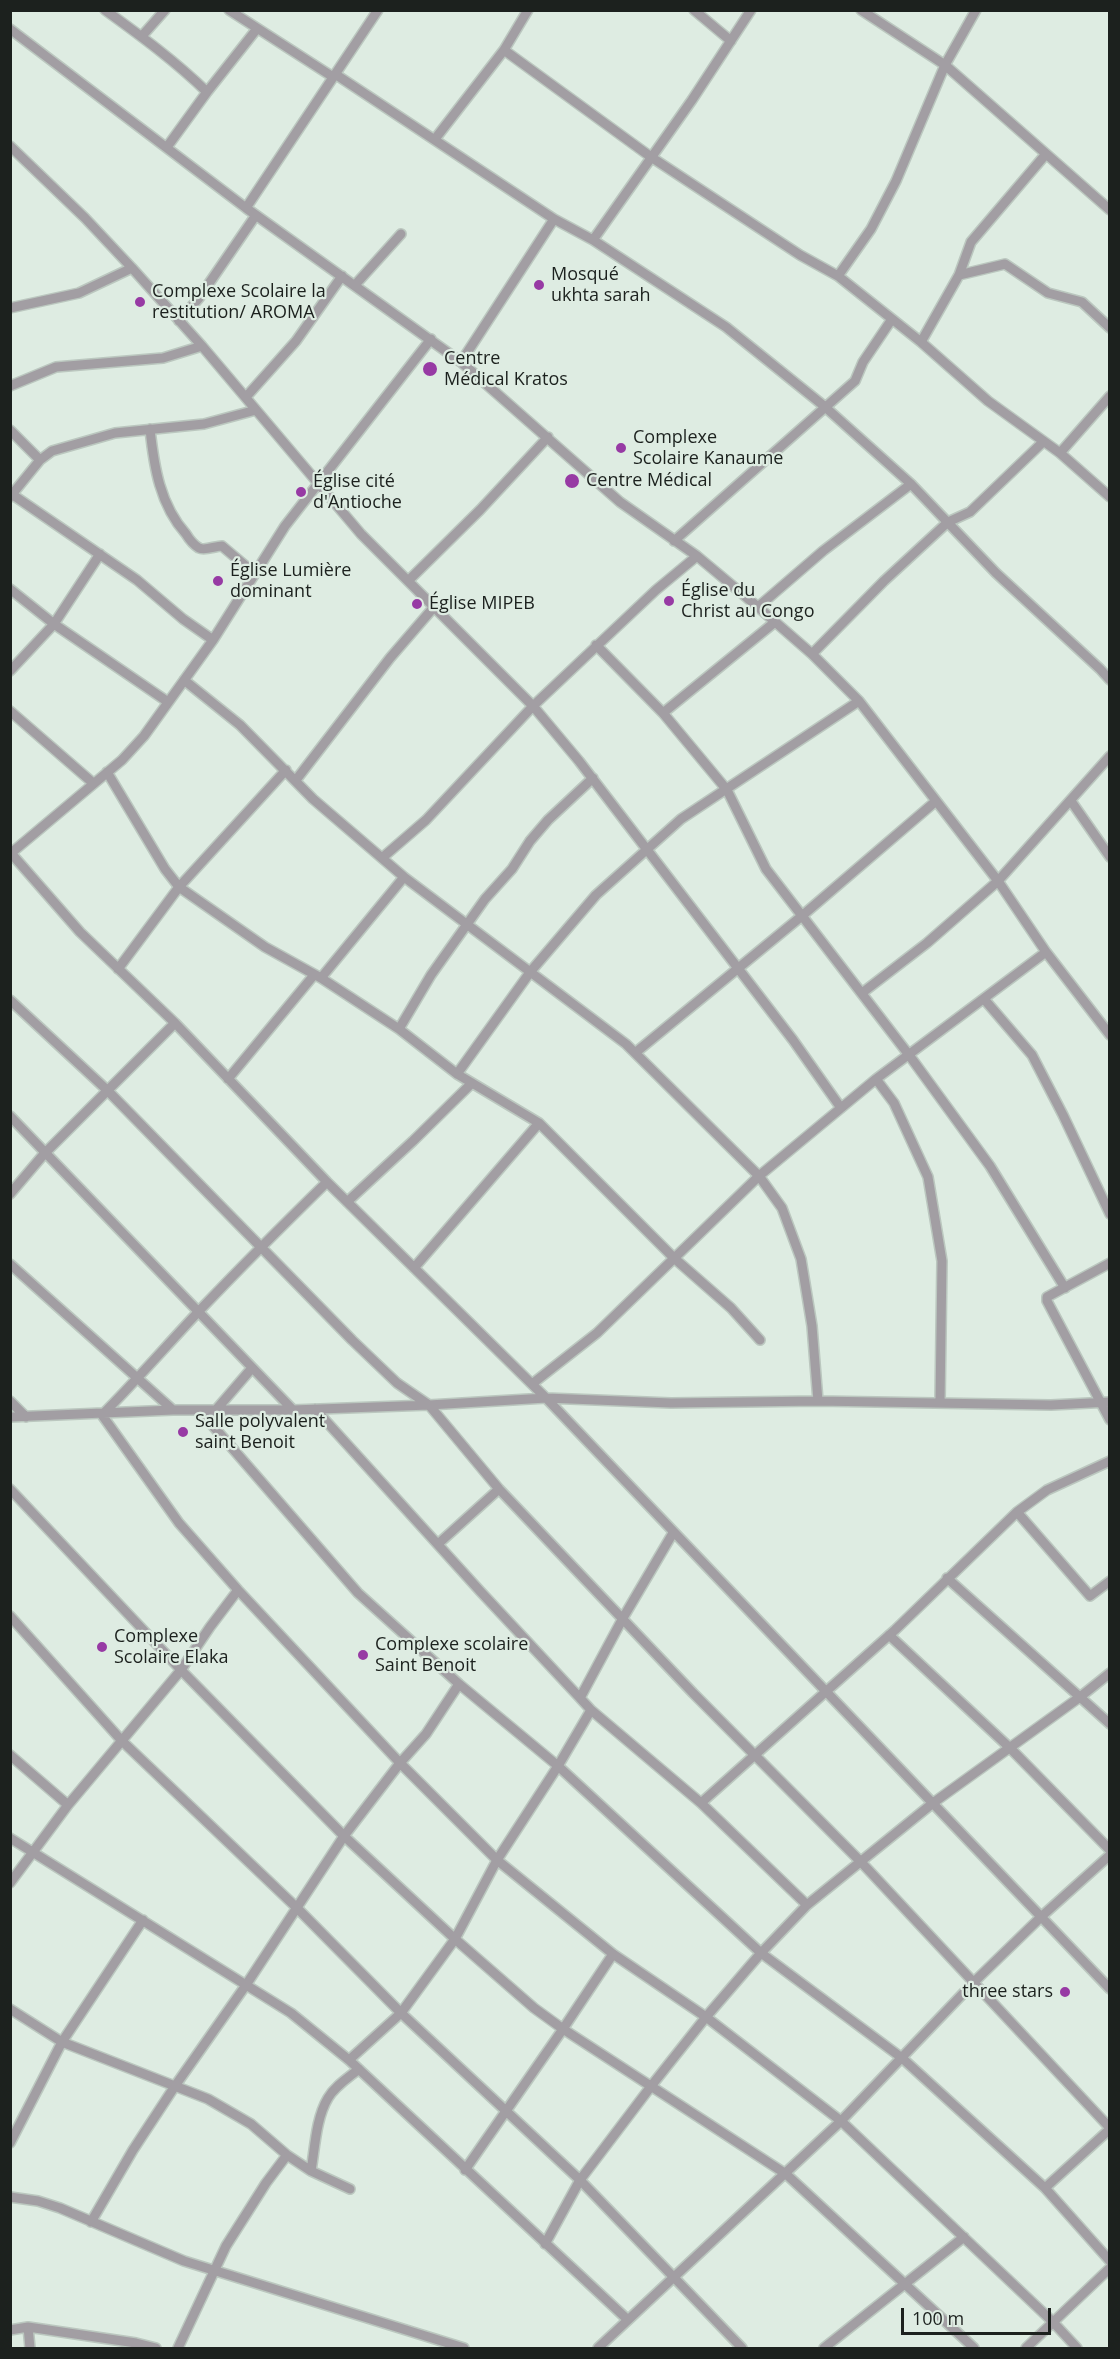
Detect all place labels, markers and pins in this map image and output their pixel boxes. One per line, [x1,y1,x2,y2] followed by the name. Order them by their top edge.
[551,264,651,306] place label: Mosqué ukhta sarah
[532,278,546,292] marker: Mosqué ukhta sarah
[152,281,326,324] place label: Complexe Scolaire la restitution/ AROMA
[133,295,147,309] marker: Complexe Scolaire la restitution/ AROMA
[444,348,568,391] place label: Centre Médical Kratos
[421,360,439,378] marker: Centre Médical Kratos
[633,427,783,470] place label: Complexe Scolaire Kanaume
[614,441,628,455] marker: Complexe Scolaire Kanaume
[586,470,712,492] place label: Centre Médical
[313,471,402,514] place label: Église cité d'Antioche
[563,472,581,490] marker: Centre Médical
[294,485,308,499] marker: Église cité d'Antioche
[230,560,351,602] place label: Église Lumière dominant
[211,574,225,588] marker: Église Lumière dominant
[681,580,814,622] place label: Église du Christ au Congo
[429,593,535,615] place label: Église MIPEB
[662,594,676,608] marker: Église du Christ au Congo
[410,597,424,611] marker: Église MIPEB
[195,1411,325,1454] place label: Salle polyvalent saint Benoit
[176,1425,190,1439] marker: Salle polyvalent saint Benoit
[114,1626,229,1668] place label: Complexe Scolaire Elaka
[375,1634,528,1676] place label: Complexe scolaire Saint Benoit
[95,1640,109,1654] marker: Complexe Scolaire Elaka
[356,1648,370,1662] marker: Complexe scolaire Saint Benoit
[962,1981,1053,2003] place label: three stars
[1058,1985,1072,1999] marker: three stars

